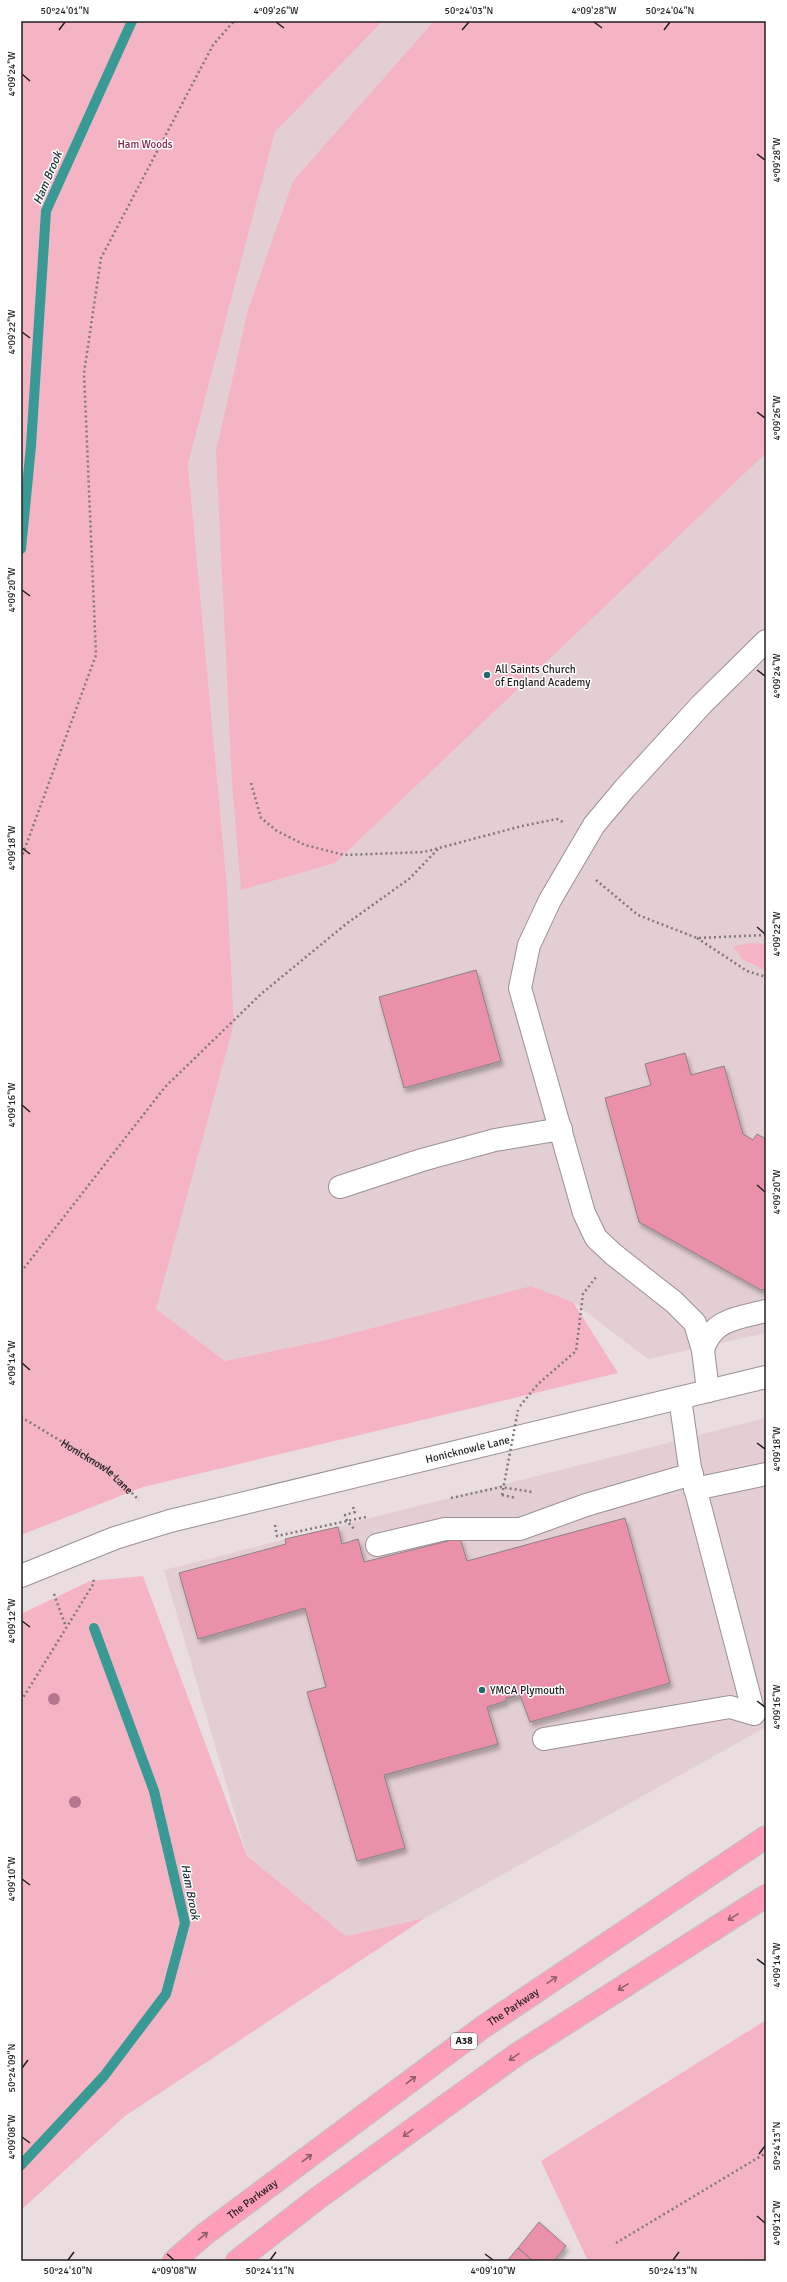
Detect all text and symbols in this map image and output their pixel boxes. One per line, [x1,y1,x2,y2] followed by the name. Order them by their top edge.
[41,5,89,17] text: 50°24'01"N
[253,5,299,17] text: 4°09'26"W
[445,5,493,17] text: 50°24'03"N
[571,5,617,17] text: 4°09'28"W
[646,5,694,17] text: 50°24'04"N
[6,51,18,97] text: 4°09'24"W
[771,137,783,183] text: 4°09'28"W
[117,138,173,151] park label: Ham Woods
[30,148,66,207] water label: Ham Brook
[6,309,18,355] text: 4°09'22"W
[771,395,783,441] text: 4°09'26"W
[6,567,18,613] text: 4°09'20"W
[771,653,783,699] text: 4°09'24"W
[495,663,591,689] place label: All Saints Church of England Academy
[482,670,492,680] marker: All Saints Church of England Academy
[6,825,18,871] text: 4°09'18"W
[771,911,783,957] text: 4°09'22"W
[6,1082,18,1128] text: 4°09'16"W
[771,1169,783,1215] text: 4°09'20"W
[6,1340,18,1386] text: 4°09'14"W
[771,1426,783,1472] text: 4°09'18"W
[424,1433,511,1466] street label: Honicknowle Lane
[59,1436,136,1497] street label: Honicknowle Lane
[6,1598,18,1644] text: 4°09'12"W
[490,1684,565,1697] place label: YMCA Plymouth
[771,1684,783,1730] text: 4°09'16"W
[477,1685,487,1695] marker: YMCA Plymouth
[6,1856,18,1902] text: 4°09'10"W
[177,1863,203,1922] water label: Ham Brook
[727,1914,739,1922] one-way arrow
[771,1942,783,1988] text: 4°09'14"W
[546,1976,557,1984] one-way arrow
[618,1983,629,1991] one-way arrow
[485,1984,542,2029] street label: The Parkway
[451,2033,477,2049] road number: A38
[6,2044,18,2092] text: 50°24'09"N
[509,2053,520,2061] one-way arrow
[406,2076,417,2084] one-way arrow
[6,2114,18,2160] text: 4°09'08"W
[771,2122,783,2170] text: 50°24'13"N
[403,2129,414,2137] one-way arrow
[301,2153,312,2162] one-way arrow
[225,2175,280,2222] street label: The Parkway
[771,2200,783,2246] text: 4°09'12"W
[198,2231,208,2240] one-way arrow
[44,2265,92,2277] text: 50°24'10"N
[151,2265,197,2277] text: 4°09'08"W
[246,2265,294,2277] text: 50°24'11"N
[470,2265,516,2277] text: 4°09'10"W
[649,2265,697,2277] text: 50°24'13"N

